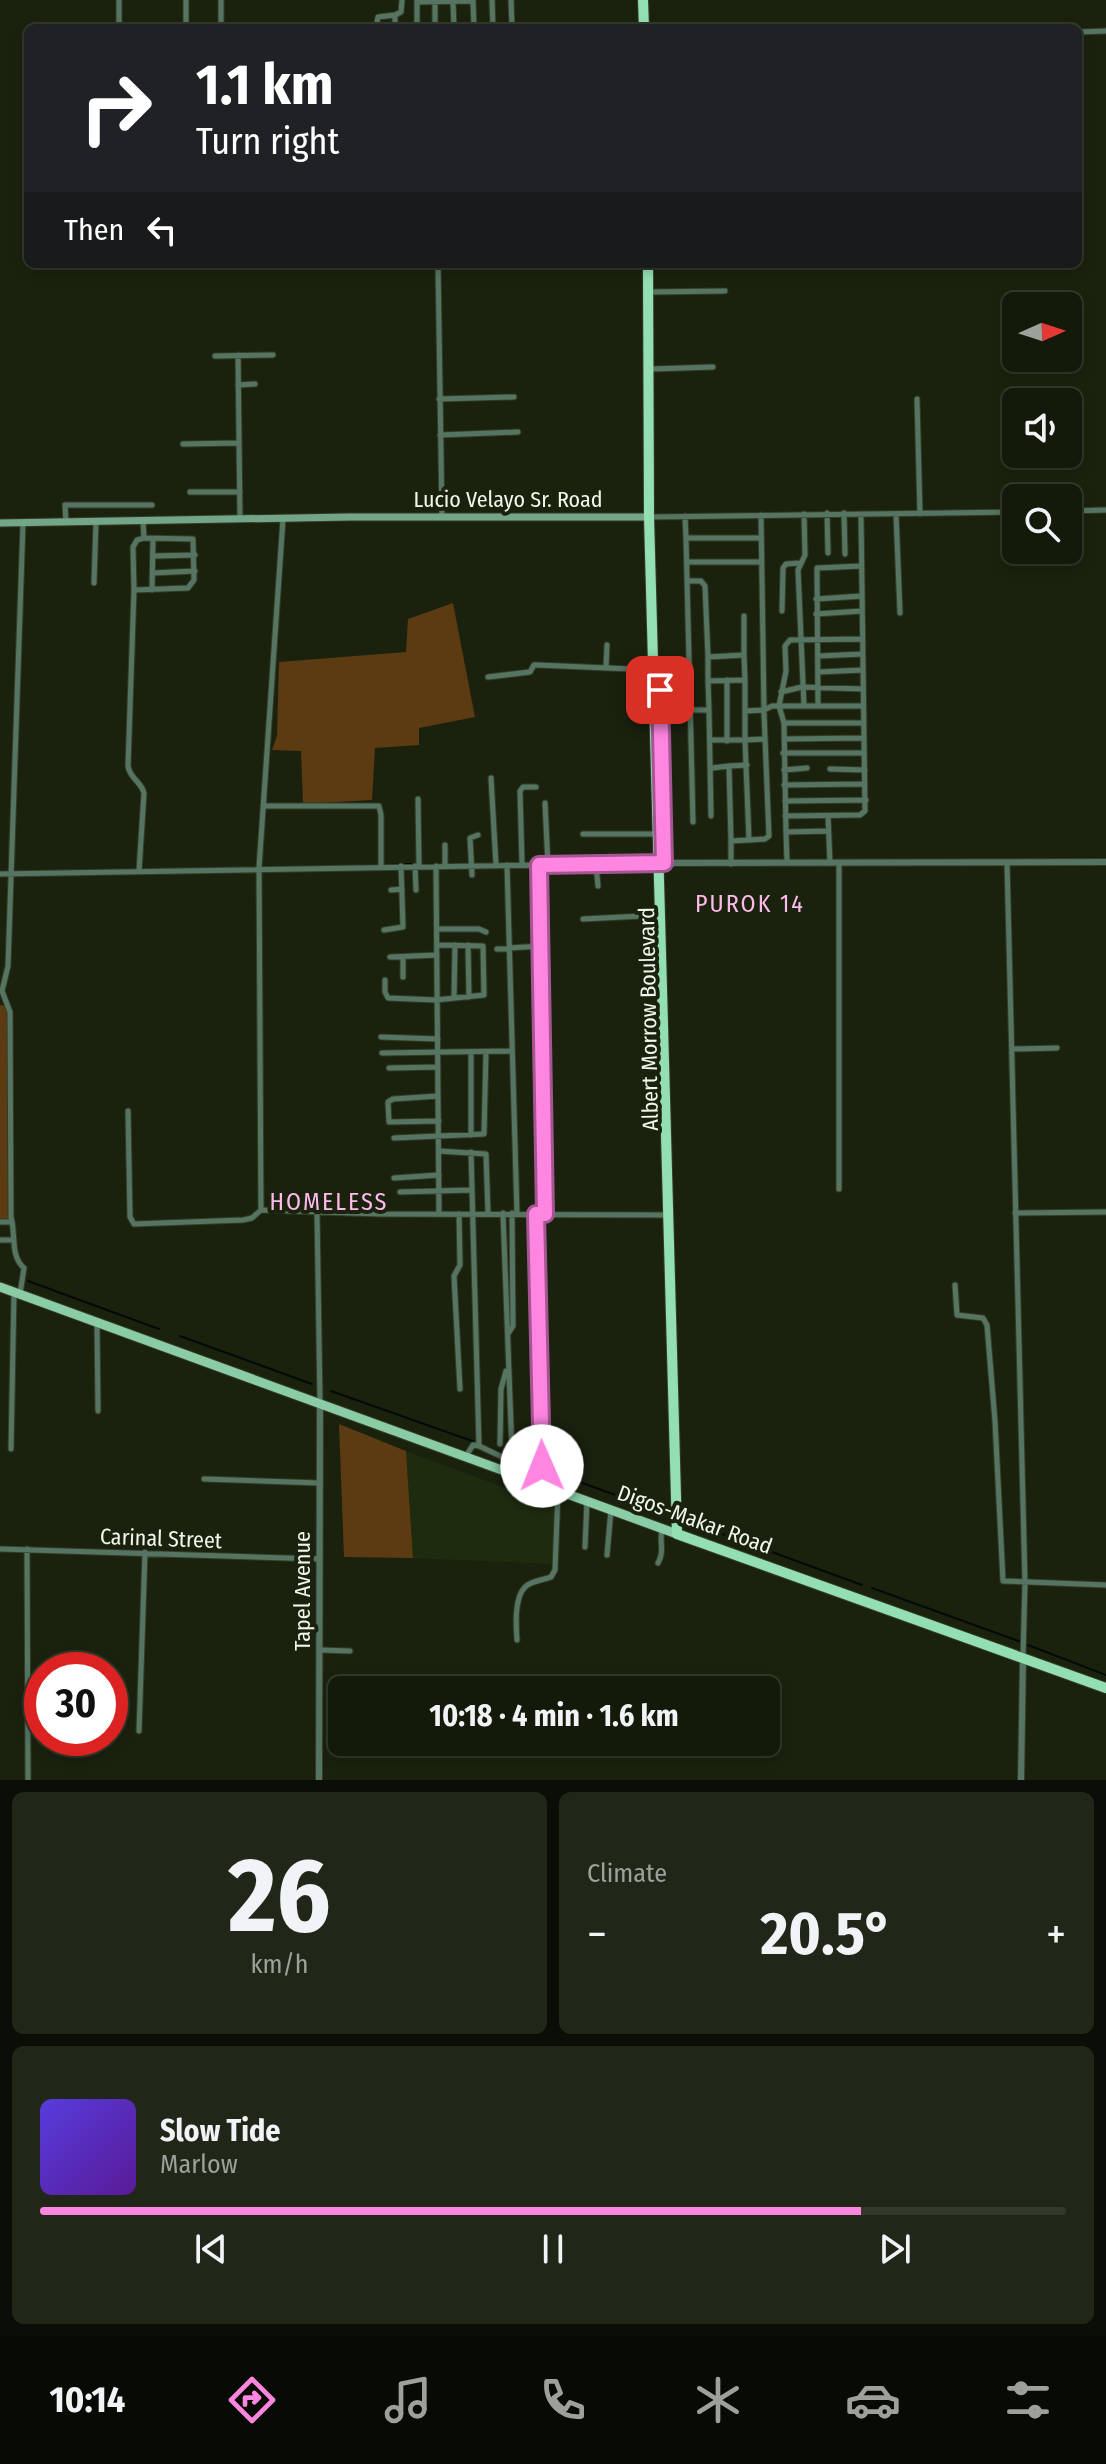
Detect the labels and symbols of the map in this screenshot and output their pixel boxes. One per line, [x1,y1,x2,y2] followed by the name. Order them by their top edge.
[1002,292,1082,372] north arrow
[413,486,603,513] street label: Lucio Velayo Sr. Road
[626,656,694,724] pin
[695,890,805,918] district label: PUROK 14
[633,907,664,1131] street label: Albert Morrow Boulevard
[270,1188,388,1216] district label: HOMELESS
[500,1424,584,1508] position arrow
[614,1479,776,1560] street label: Digos-Makar Road
[99,1523,223,1554] street label: Carinal Street
[289,1531,316,1651] street label: Tapel Avenue
[24,1652,128,1756] speed limit sign: 30

